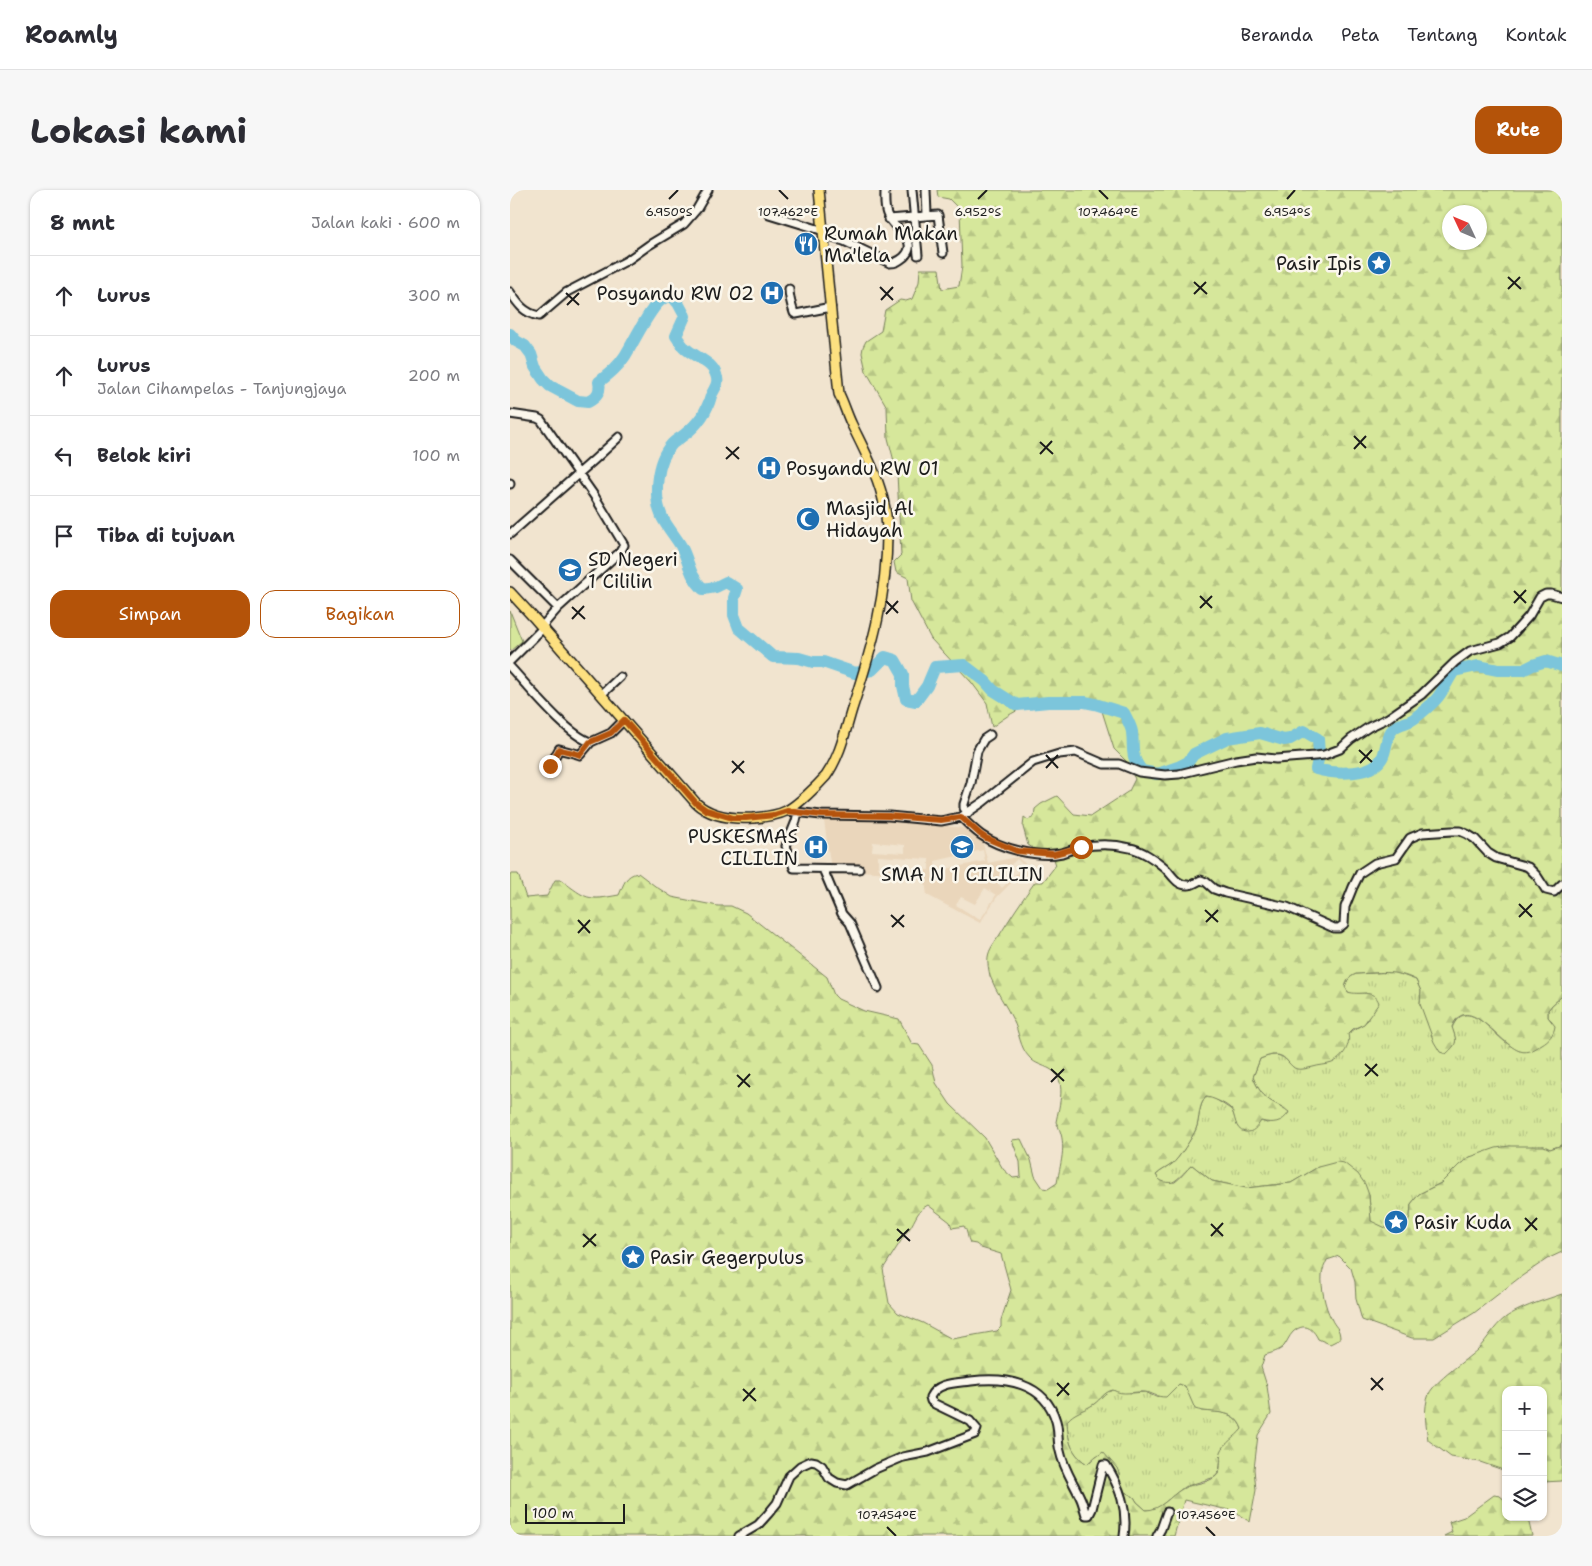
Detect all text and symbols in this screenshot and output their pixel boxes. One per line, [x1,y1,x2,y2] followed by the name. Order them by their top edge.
[25,19,118,51] text: Roamly
[1241,23,1313,47] text: Beranda
[1341,23,1379,47] text: Peta
[1407,23,1478,47] text: Tentang
[1506,23,1567,47] text: Kontak
[1475,106,1562,154] button: Rute
[30,107,247,154] text: Lokasi kami
[646,204,693,220] text: 6.950°S
[758,204,818,220] text: 107.462°E
[955,204,1001,220] text: 6.952°S
[1078,204,1138,220] text: 107.464°E
[1264,204,1311,220] text: 6.954°S
[1442,205,1487,250] north arrow
[50,209,115,237] text: 8 mnt
[311,212,460,233] text: Jalan kaki · 600 m
[824,221,958,268] place label: Rumah Makan Ma'lela
[793,231,819,257] restaurant icon: Rumah Makan Ma'lela
[1366,250,1392,276] place icon: Pasir Ipis
[1276,251,1362,276] place label: Pasir Ipis
[759,280,785,306] hospital icon: Posyandu RW 02
[597,281,754,306] place label: Posyandu RW 02
[50,282,78,310] icon: ahead
[97,283,151,308] text: Lurus
[408,285,460,306] text: 300 m
[97,353,151,378] text: Lurus
[50,362,78,390] icon: ahead
[408,365,460,386] text: 200 m
[97,378,347,399] text: Jalan Cihampelas - Tanjungjaya
[50,442,78,470] icon: left
[97,443,191,468] text: Belok kiri
[412,445,460,466] text: 100 m
[756,455,782,481] hospital icon: Posyandu RW 01
[786,456,939,481] place label: Posyandu RW 01
[826,496,913,543] place label: Masjid Al Hidayah
[795,506,821,532] mosque icon: Masjid Al Hidayah
[50,522,78,550] icon: arrive
[97,523,235,548] text: Tiba di tujuan
[588,547,678,594] place label: SD Negeri 1 Cililin
[557,557,583,583] school or university icon: SD Negeri 1 Cililin
[50,590,250,638] button: Simpan
[260,590,460,638] button: Bagikan
[539,755,562,778] route end
[688,824,798,871] place label: PUSKESMAS CILILIN
[803,834,829,860] hospital icon: PUSKESMAS CILILIN
[949,834,975,860] school or university icon: SMA N 1 CILILIN
[1070,836,1093,859] route start
[881,862,1043,887] place label: SMA N 1 CILILIN
[1383,1209,1409,1235] place icon: Pasir Kuda
[1414,1210,1512,1235] place label: Pasir Kuda
[620,1244,646,1270] place icon: Pasir Gegerpulus
[650,1245,804,1270] place label: Pasir Gegerpulus
[1502,1386,1547,1521] map controls
[1502,1386,1547,1431] button: +
[1502,1431,1547,1476] button: −
[1502,1476,1547,1521] button: layers
[525,1501,625,1524] scale bar
[532,1504,574,1522] text: 100 m
[857,1507,917,1523] text: 107.454°E
[1176,1507,1236,1523] text: 107.456°E

